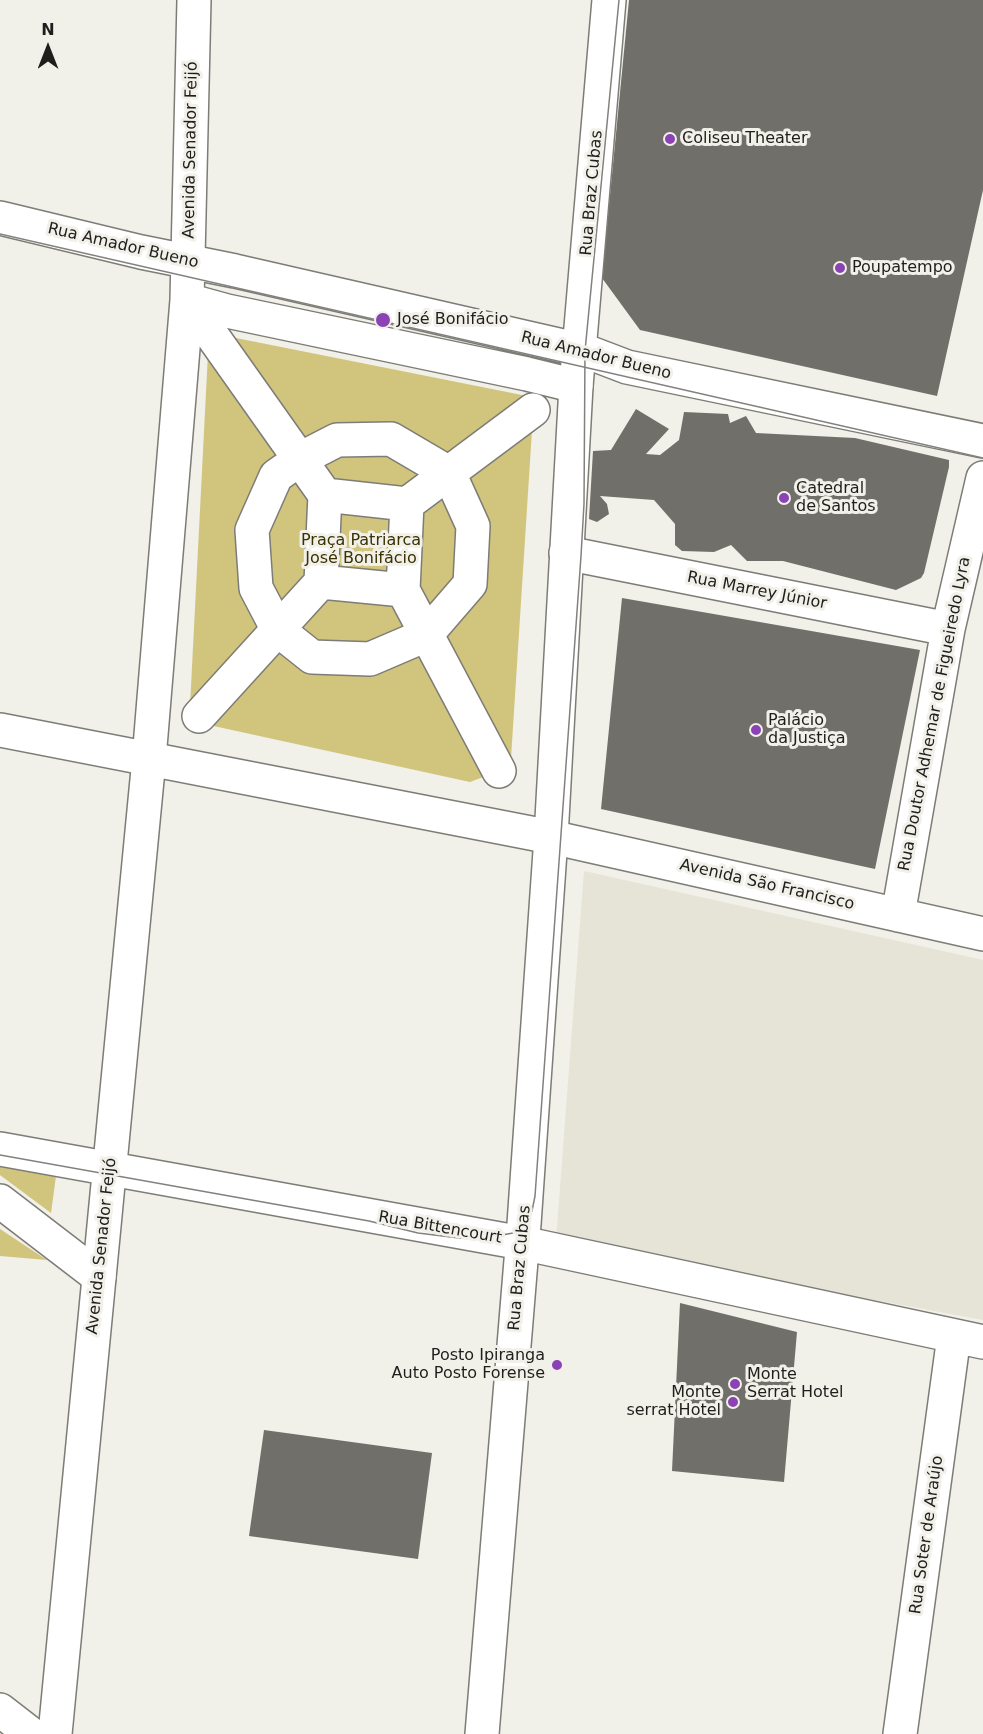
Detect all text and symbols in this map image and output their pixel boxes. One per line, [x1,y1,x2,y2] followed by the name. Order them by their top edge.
[18,18,78,78] north arrow
[41,20,55,39] text: N
[180,61,202,239] street label: Avenida Senador Feijó
[577,129,607,257] street label: Rua Braz Cubas
[682,129,808,149] place label: Coliseu Theater
[663,132,677,146] marker: Coliseu Theater
[46,219,200,273] street label: Rua Amador Bueno
[852,258,953,278] place label: Poupatempo
[833,261,847,275] marker: Poupatempo
[397,310,509,330] place label: José Bonifácio
[374,311,392,329] marker: José Bonifácio
[519,328,673,384] street label: Rua Amador Bueno
[796,479,876,517] place label: Catedral de Santos
[777,491,791,505] marker: Catedral de Santos
[301,531,421,569] park label: Praça Patriarca José Bonifácio
[895,555,975,873] street label: Rua Doutor Adhemar de Figueiredo Lyra
[686,568,828,614] street label: Rua Marrey Júnior
[768,711,846,749] place label: Palácio da Justiça
[749,723,763,737] marker: Palácio da Justiça
[678,856,856,914] street label: Avenida São Francisco
[83,1157,121,1335] street label: Avenida Senador Feijó
[505,1204,535,1332] street label: Rua Braz Cubas
[377,1208,503,1248] street label: Rua Bittencourt
[392,1346,545,1384] place label: Posto Ipiranga Auto Posto Forense
[550,1358,564,1372] marker: Posto Ipiranga Auto Posto Forense
[747,1365,843,1403] place label: Monte Serrat Hotel
[728,1377,742,1391] marker: Monte Serrat Hotel
[626,1383,721,1421] place label: Monte serrat Hotel
[726,1395,740,1409] marker: Monte serrat Hotel
[906,1454,948,1616] street label: Rua Soter de Araújo

